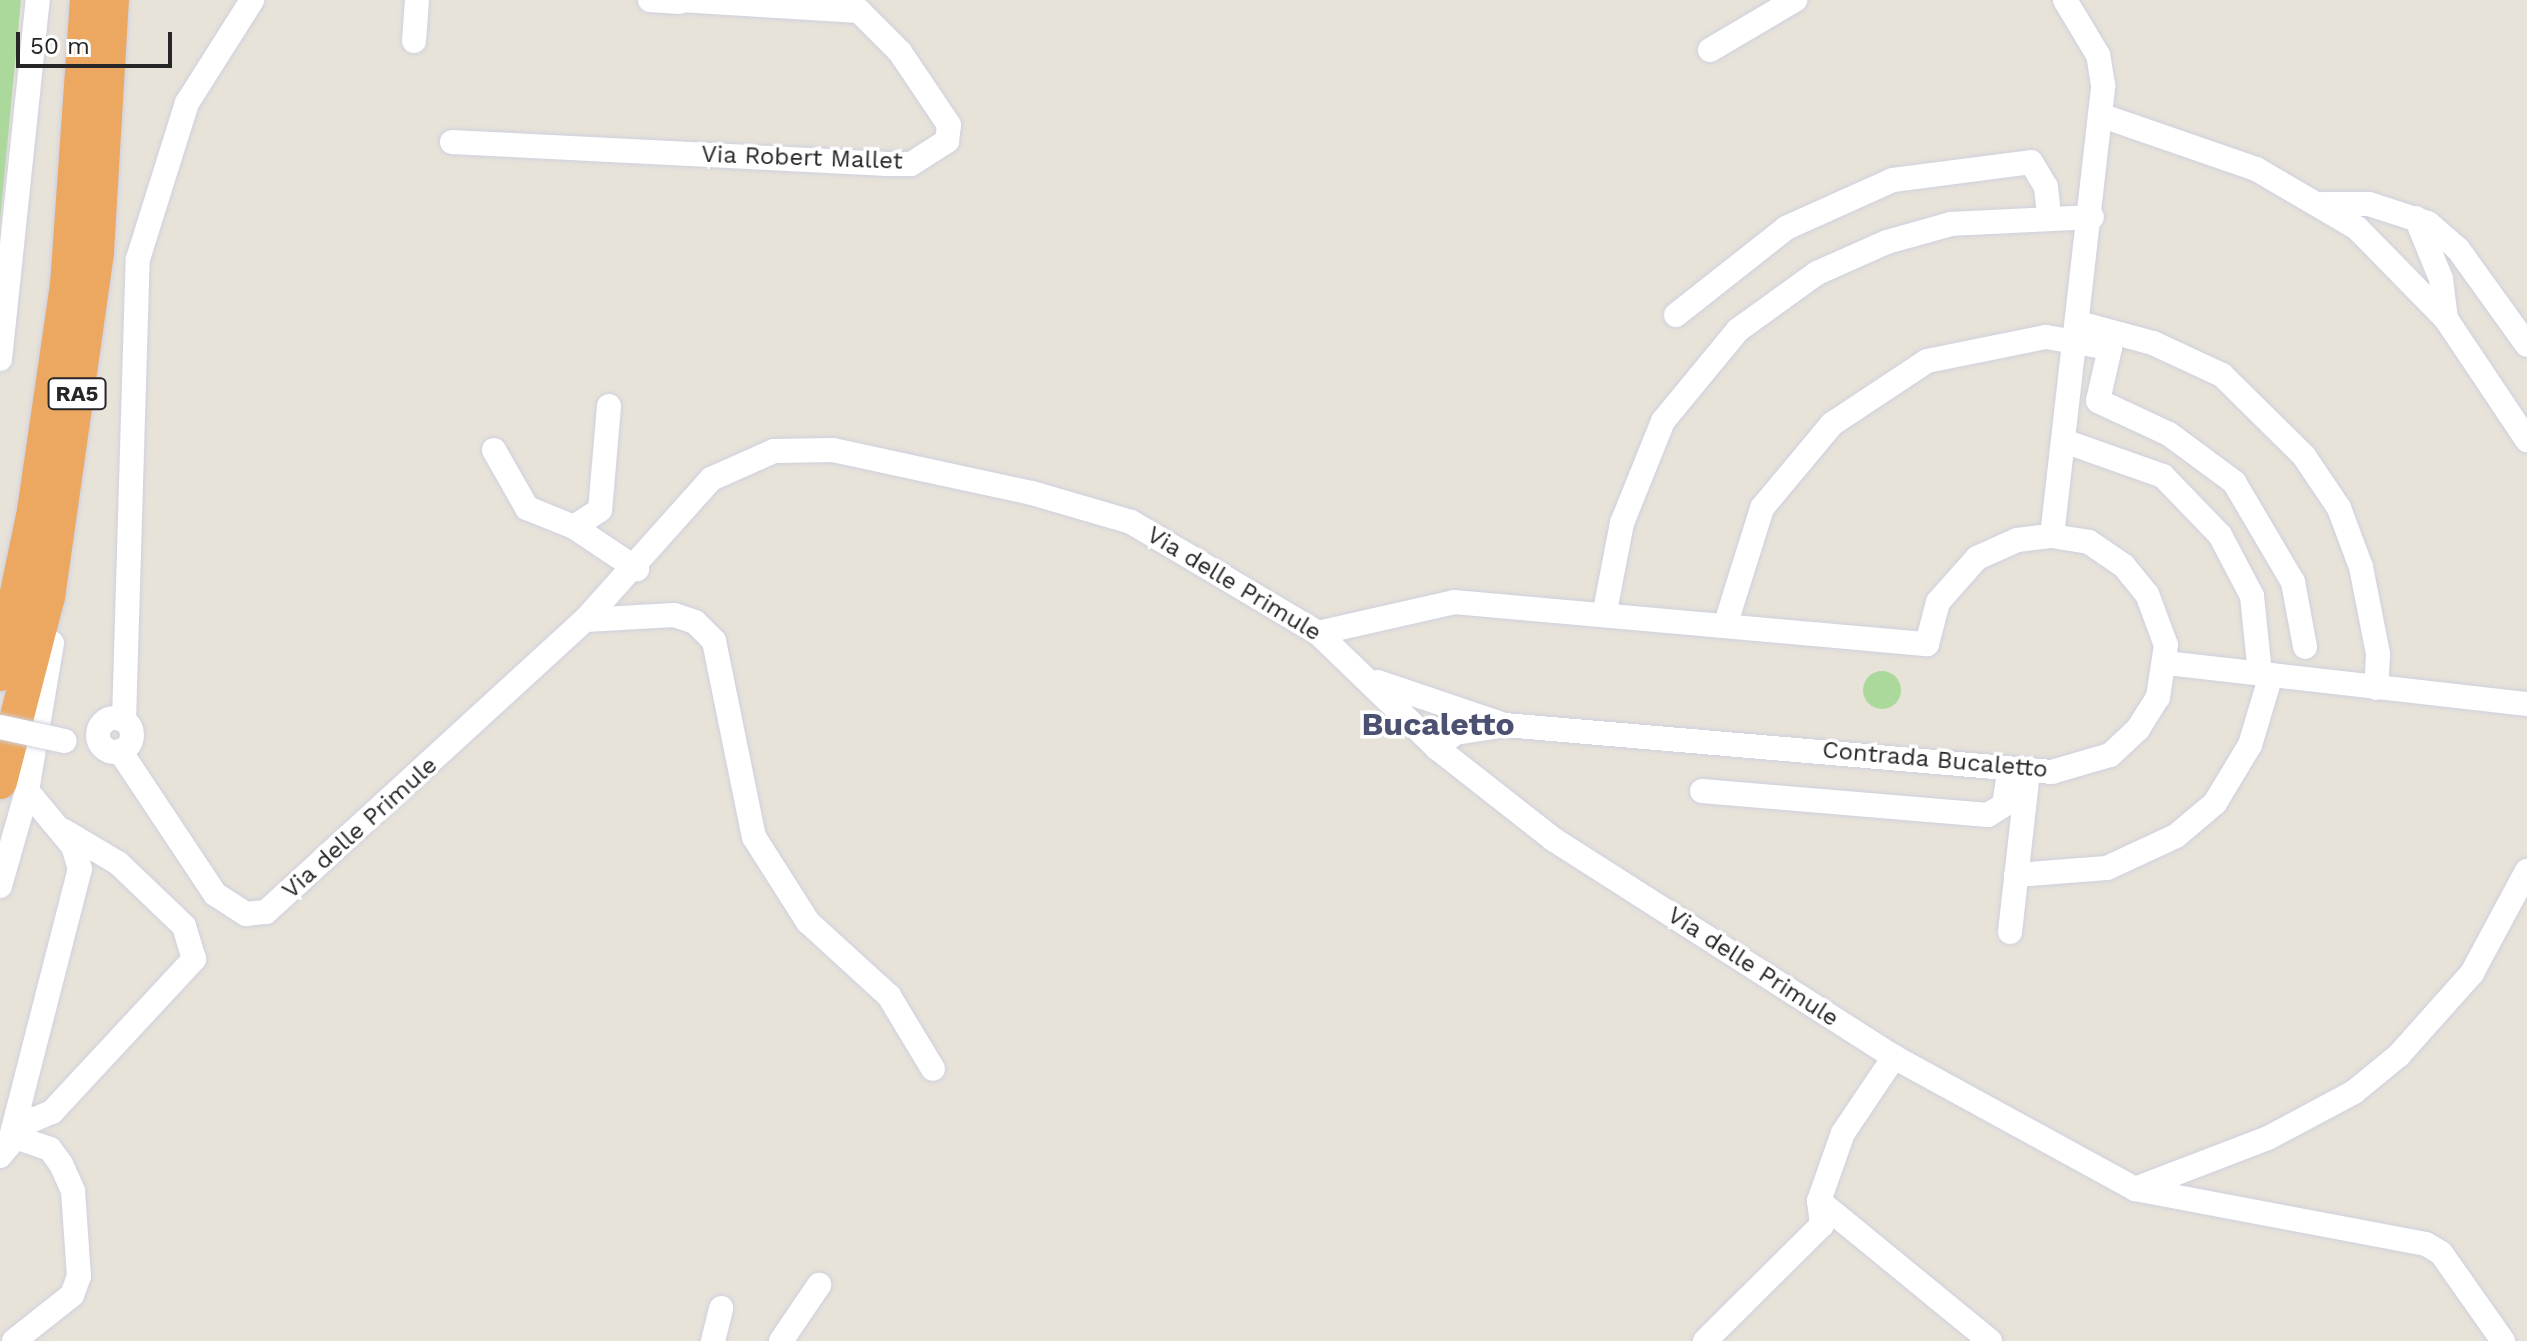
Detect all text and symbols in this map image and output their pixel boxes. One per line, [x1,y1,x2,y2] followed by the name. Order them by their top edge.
[20,16,176,66] scale bar
[30,32,90,60] text: 50 m
[701,140,903,176] street label: Via Robert Mallet
[47,376,107,412] road number: RA5
[1141,520,1327,648] street label: Via delle Primule
[1361,705,1515,743] district label: Bucaletto
[1821,736,2049,784] street label: Contrada Bucaletto
[276,751,444,905] street label: Via delle Primule
[1662,901,1844,1033] street label: Via delle Primule

